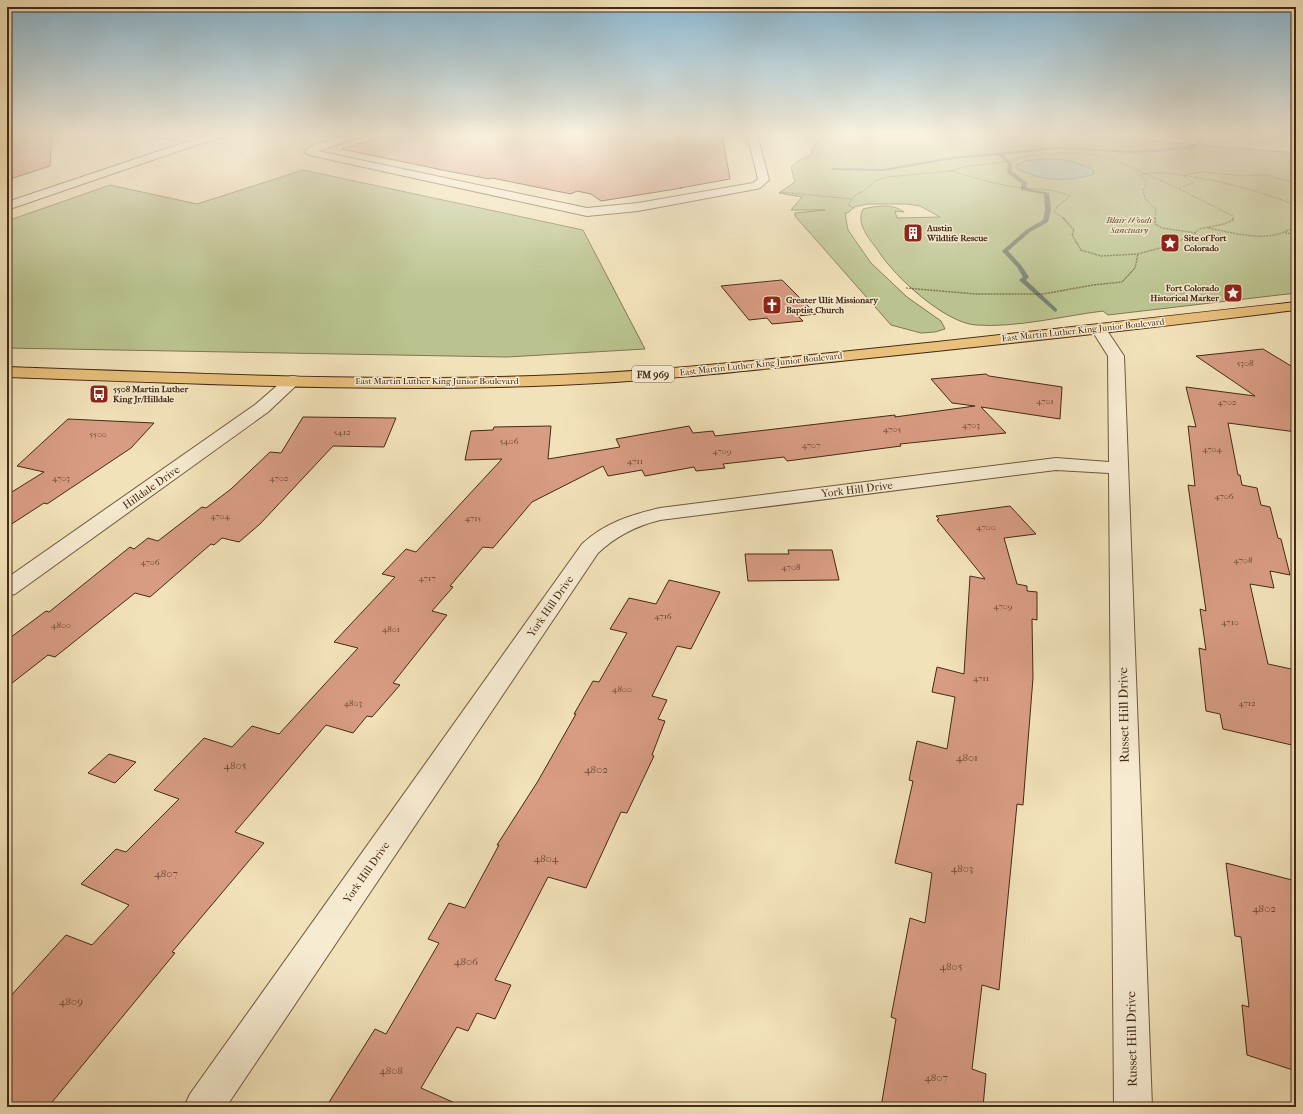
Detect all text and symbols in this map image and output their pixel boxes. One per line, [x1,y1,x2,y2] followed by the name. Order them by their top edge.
[1105,215,1152,235] park label: Blair Woods Sanctuary
[902,222,924,244] building icon: Austin Wildlife Rescue
[926,223,988,243] place label: Austin Wildlife Rescue
[1159,232,1181,254] place icon: Site of Fort Colorado
[1184,233,1227,253] place label: Site of Fort Colorado
[1222,282,1244,304] place icon: Fort Colorado Historical Marker
[1150,283,1219,303] place label: Fort Colorado Historical Marker
[761,294,783,316] church icon: Greater Ulit Missionary Baptist Church
[786,295,879,316] place label: Greater Ulit Missionary Baptist Church
[1001,316,1165,344] street label: East Martin Luther King Junior Boulevard
[679,350,843,378] street label: East Martin Luther King Junior Boulevard
[1236,358,1254,368] house number: 5308
[632,366,674,382] road number: FM 969
[355,376,519,386] street label: East Martin Luther King Junior Boulevard
[88,383,110,405] bus stop icon: 5508 Martin Luther King Jr/Hilldale
[113,384,189,405] place label: 5508 Martin Luther King Jr/Hilldale
[1036,396,1054,406] house number: 4701
[1218,397,1237,407] house number: 4702
[962,420,980,430] house number: 4703
[883,424,901,434] house number: 4705
[333,427,351,437] house number: 5412
[89,429,107,439] house number: 5500
[499,436,519,446] house number: 5406
[802,440,821,450] house number: 4707
[1202,444,1222,454] house number: 4704
[712,446,732,456] house number: 4709
[627,456,643,466] house number: 4711
[120,463,183,512] street label: Hilldale Drive
[52,473,70,483] house number: 4703
[270,473,289,483] house number: 4702
[820,479,894,500] street label: York Hill Drive
[1214,491,1234,501] house number: 4706
[210,511,230,521] house number: 4704
[465,513,481,523] house number: 4715
[976,522,996,532] house number: 4700
[1234,555,1253,565] house number: 4708
[140,557,160,567] house number: 4706
[782,562,801,572] house number: 4708
[419,573,436,583] house number: 4717
[524,573,577,640] street label: York Hill Drive
[993,601,1013,611] house number: 4709
[654,611,672,621] house number: 4716
[1221,617,1239,627] house number: 4710
[51,620,71,630] house number: 4800
[382,624,400,634] house number: 4801
[1115,666,1132,763] street label: Russet Hill Drive
[973,673,989,683] house number: 4711
[612,684,632,694] house number: 4800
[344,698,363,708] house number: 4803
[1238,698,1256,708] house number: 4712
[956,751,978,764] house number: 4801
[224,759,247,772] house number: 4805
[584,763,608,776] house number: 4802
[340,839,393,906] street label: York Hill Drive
[534,852,559,865] house number: 4804
[951,862,973,875] house number: 4803
[154,867,178,880] house number: 4807
[1252,902,1276,915] house number: 4802
[454,955,478,968] house number: 4806
[940,960,963,973] house number: 4805
[1123,990,1140,1087] street label: Russet Hill Drive
[59,995,83,1008] house number: 4809
[379,1064,403,1077] house number: 4808
[924,1071,948,1084] house number: 4807

